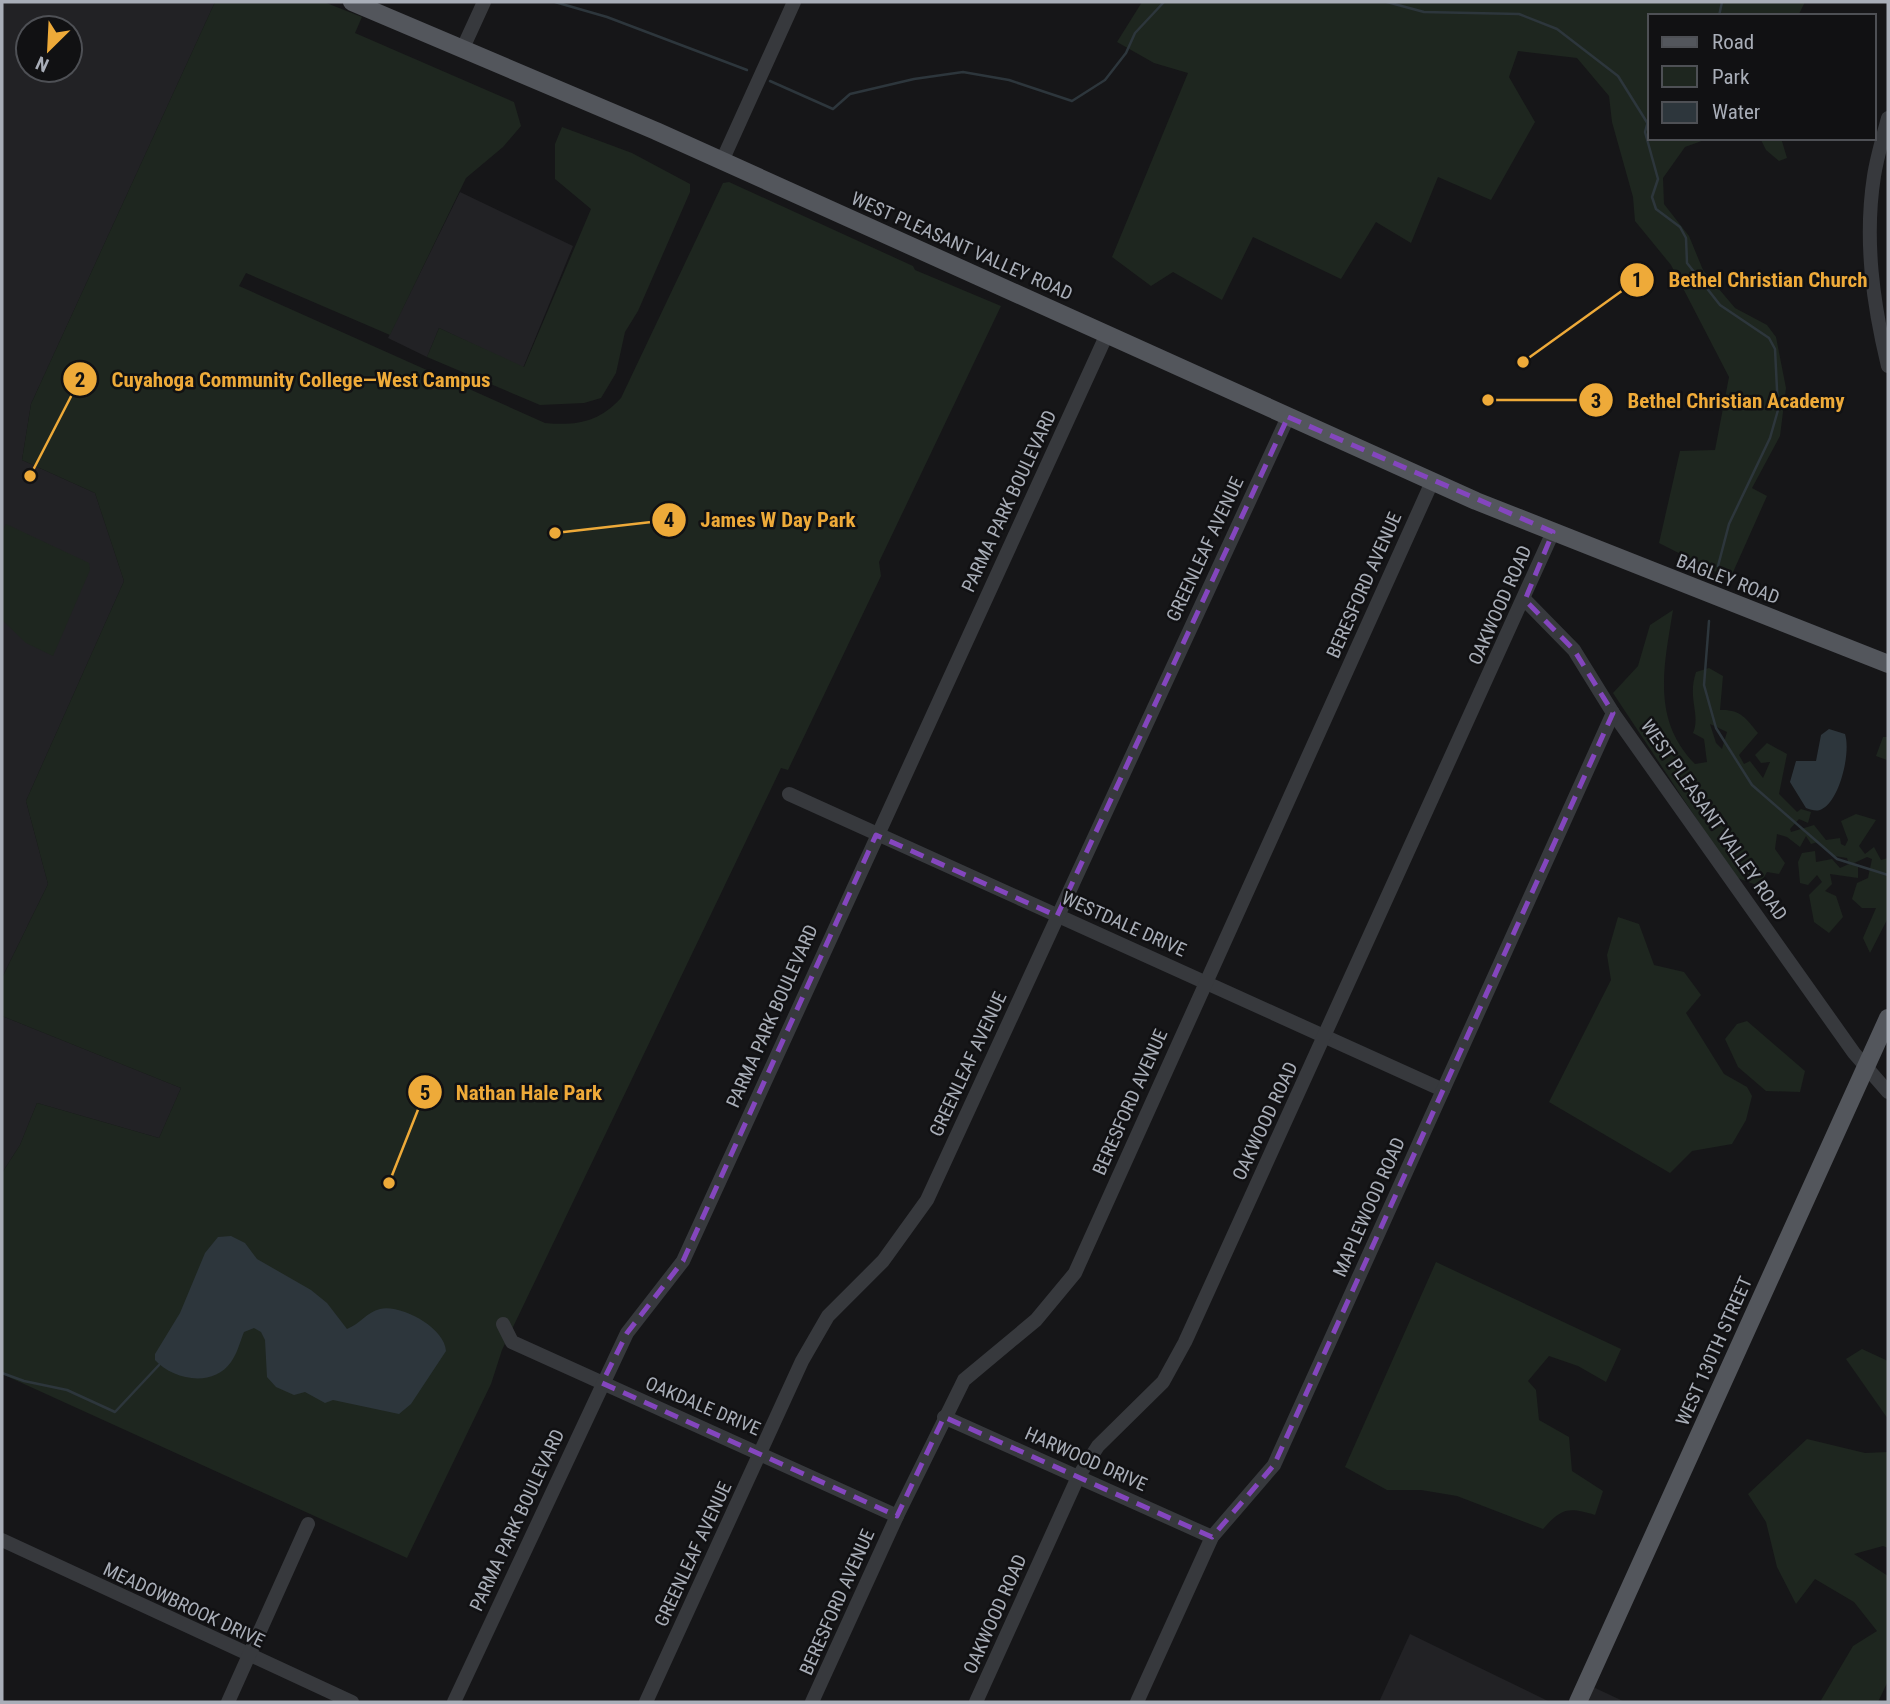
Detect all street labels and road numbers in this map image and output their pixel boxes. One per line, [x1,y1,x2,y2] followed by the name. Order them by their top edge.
[848,187,1076,305] street label: WEST PLEASANT VALLEY ROAD
[957,406,1061,596] street label: PARMA PARK BOULEVARD
[1161,473,1249,625] street label: GREENLEAF AVENUE
[1322,509,1406,661] street label: BERESFORD AVENUE
[1463,542,1537,668] street label: OAKWOOD ROAD
[1673,549,1783,609] street label: BAGLEY ROAD
[1636,715,1792,925] street label: WEST PLEASANT VALLEY ROAD
[1058,886,1190,962] street label: WESTDALE DRIVE
[721,921,823,1111] street label: PARMA PARK BOULEVARD
[924,988,1012,1140] street label: GREENLEAF AVENUE
[1088,1026,1172,1178] street label: BERESFORD AVENUE
[1227,1058,1303,1184] street label: OAKWOOD ROAD
[1328,1134,1410,1280] street label: MAPLEWOOD ROAD
[1671,1273,1757,1429] street label: WEST 130TH STREET
[642,1371,764,1441] street label: OAKDALE DRIVE
[1021,1422,1151,1496] street label: HARWOOD DRIVE
[465,1425,569,1615] street label: PARMA PARK BOULEVARD
[649,1478,737,1630] street label: GREENLEAF AVENUE
[795,1526,879,1678] street label: BERESFORD AVENUE
[958,1551,1032,1677] street label: OAKWOOD ROAD
[100,1558,268,1652] street label: MEADOWBROOK DRIVE

